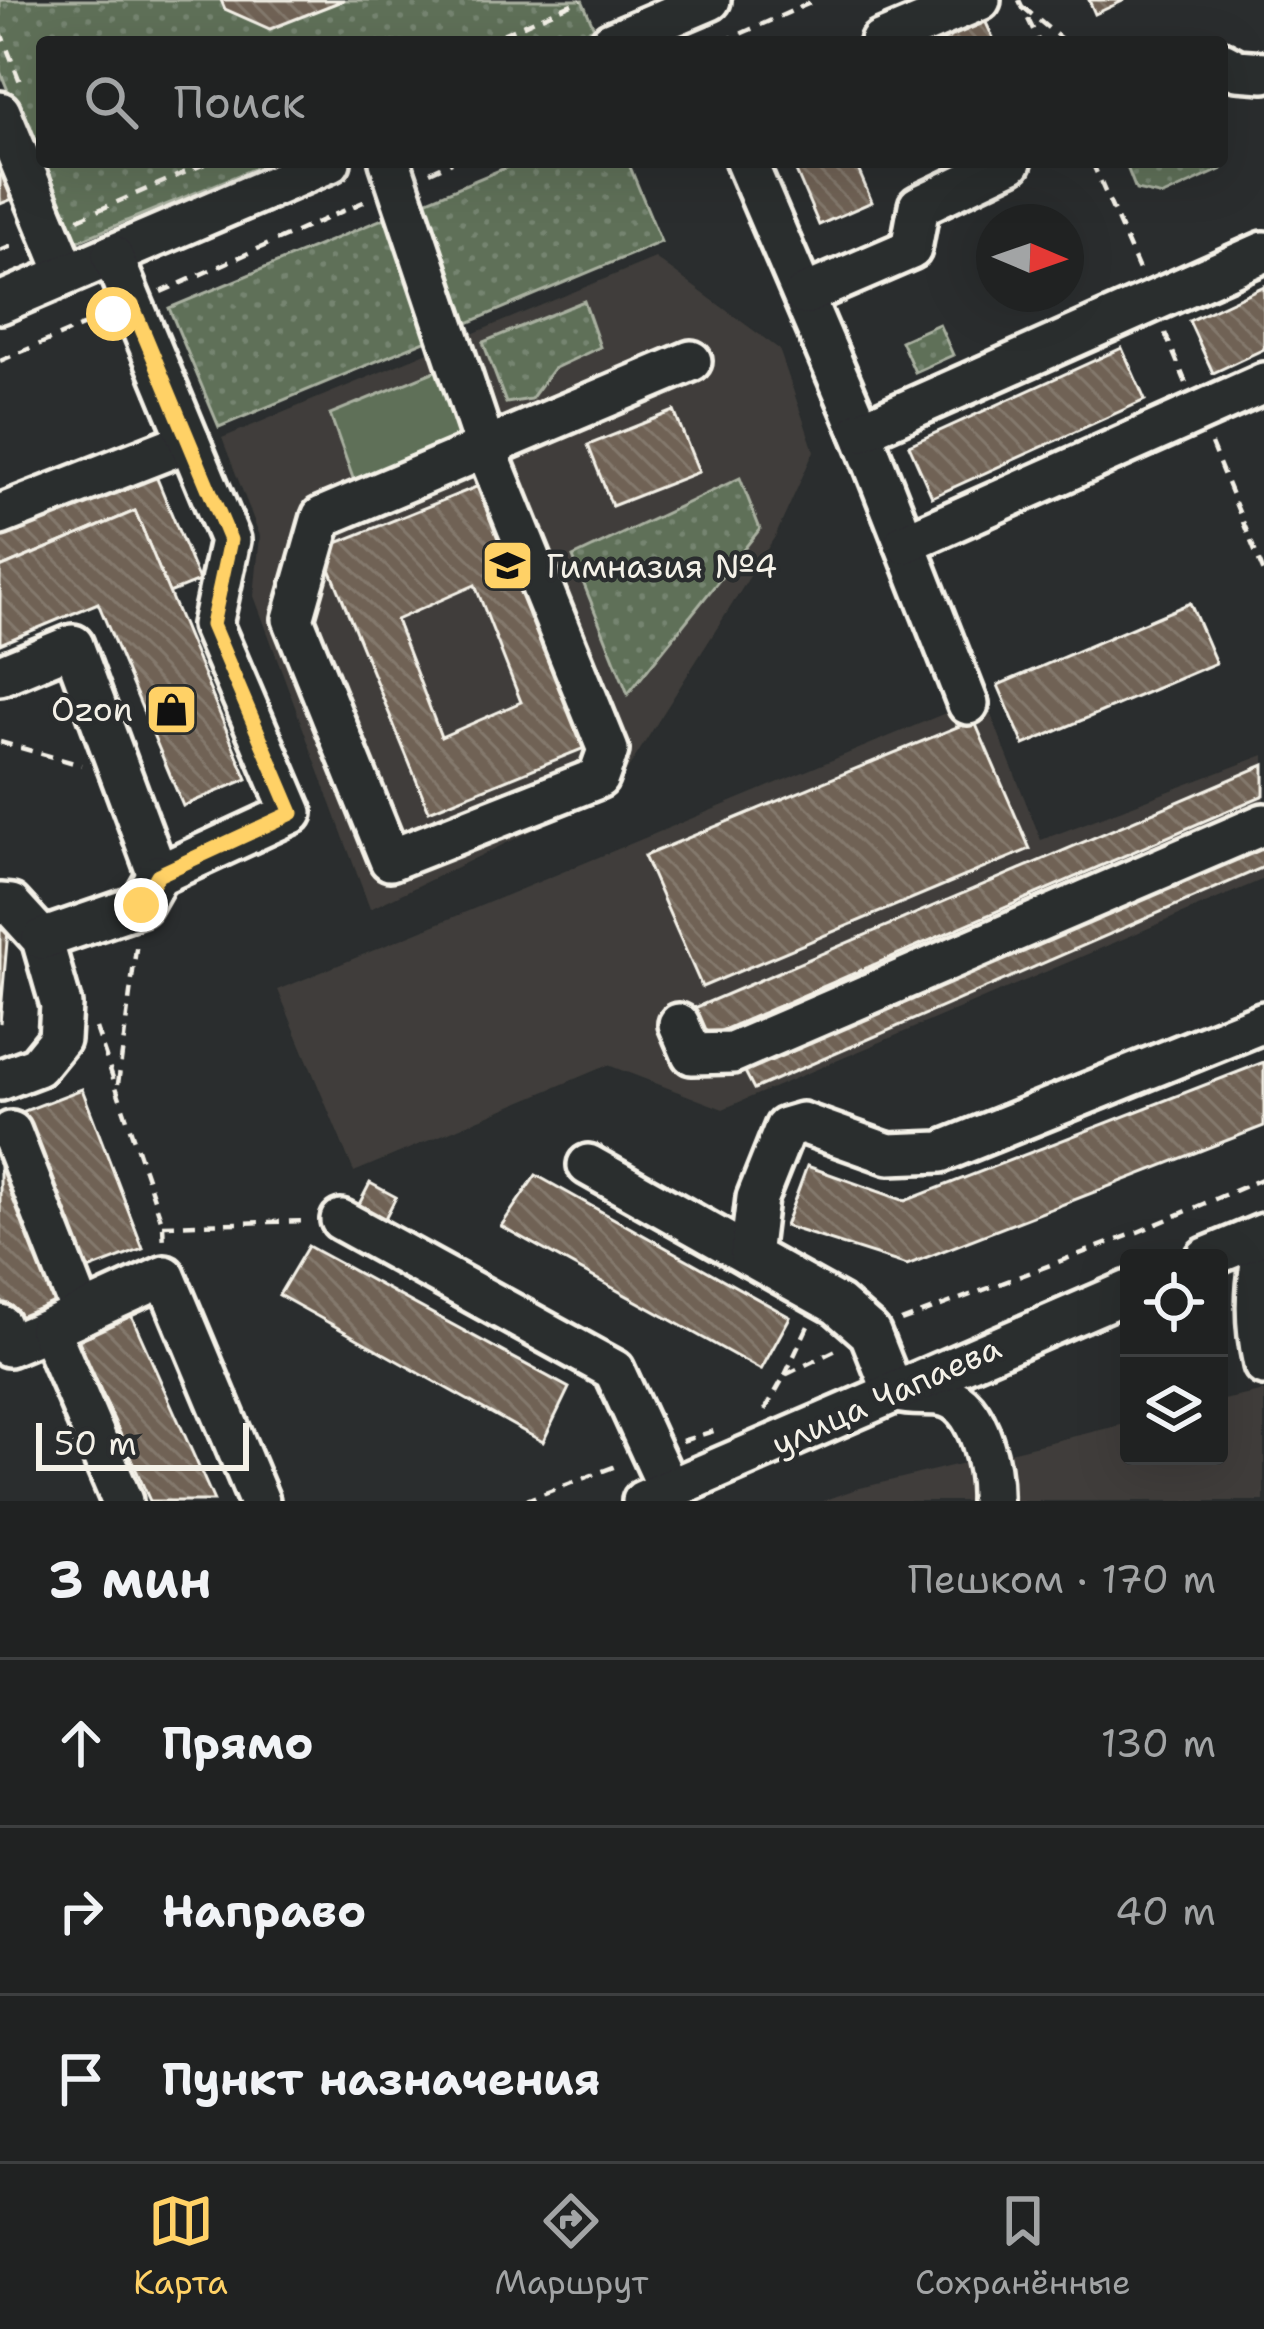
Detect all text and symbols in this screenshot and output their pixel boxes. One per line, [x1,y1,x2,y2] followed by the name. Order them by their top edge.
[36,36,1228,168] search box
[78,69,144,135] icon: search
[174,72,305,132] text: Поиск
[976,204,1084,312] north arrow
[86,287,140,341] route start
[479,538,535,594] school or university icon: Гимназия №4
[546,544,777,589] place label: Гимназия №4
[144,681,200,737] shop icon: Ozon
[51,687,133,732] place label: Ozon
[114,878,168,932] route end
[1120,1249,1228,1465] map controls
[1120,1249,1228,1357] button: locate
[764,1325,1008,1466] street label: улица Чапаева
[1120,1357,1228,1465] button: layers
[36,1417,249,1470] scale bar
[54,1421,137,1466] text: 50 m
[48,1545,212,1613] text: 3 мин
[908,1553,1216,1605] text: Пешком · 170 m
[48,1710,114,1776] icon: ahead
[162,1713,313,1773] text: Прямо
[1101,1717,1216,1769] text: 130 m
[48,1878,114,1944] icon: right
[162,1881,366,1941] text: Направо
[1115,1885,1216,1937] text: 40 m
[48,2046,114,2112] icon: arrive
[162,2049,601,2109] text: Пункт назначения
[133,2188,228,2305] tab: Карта
[494,2188,648,2305] tab: Маршрут
[915,2188,1131,2305] tab: Сохранённые

